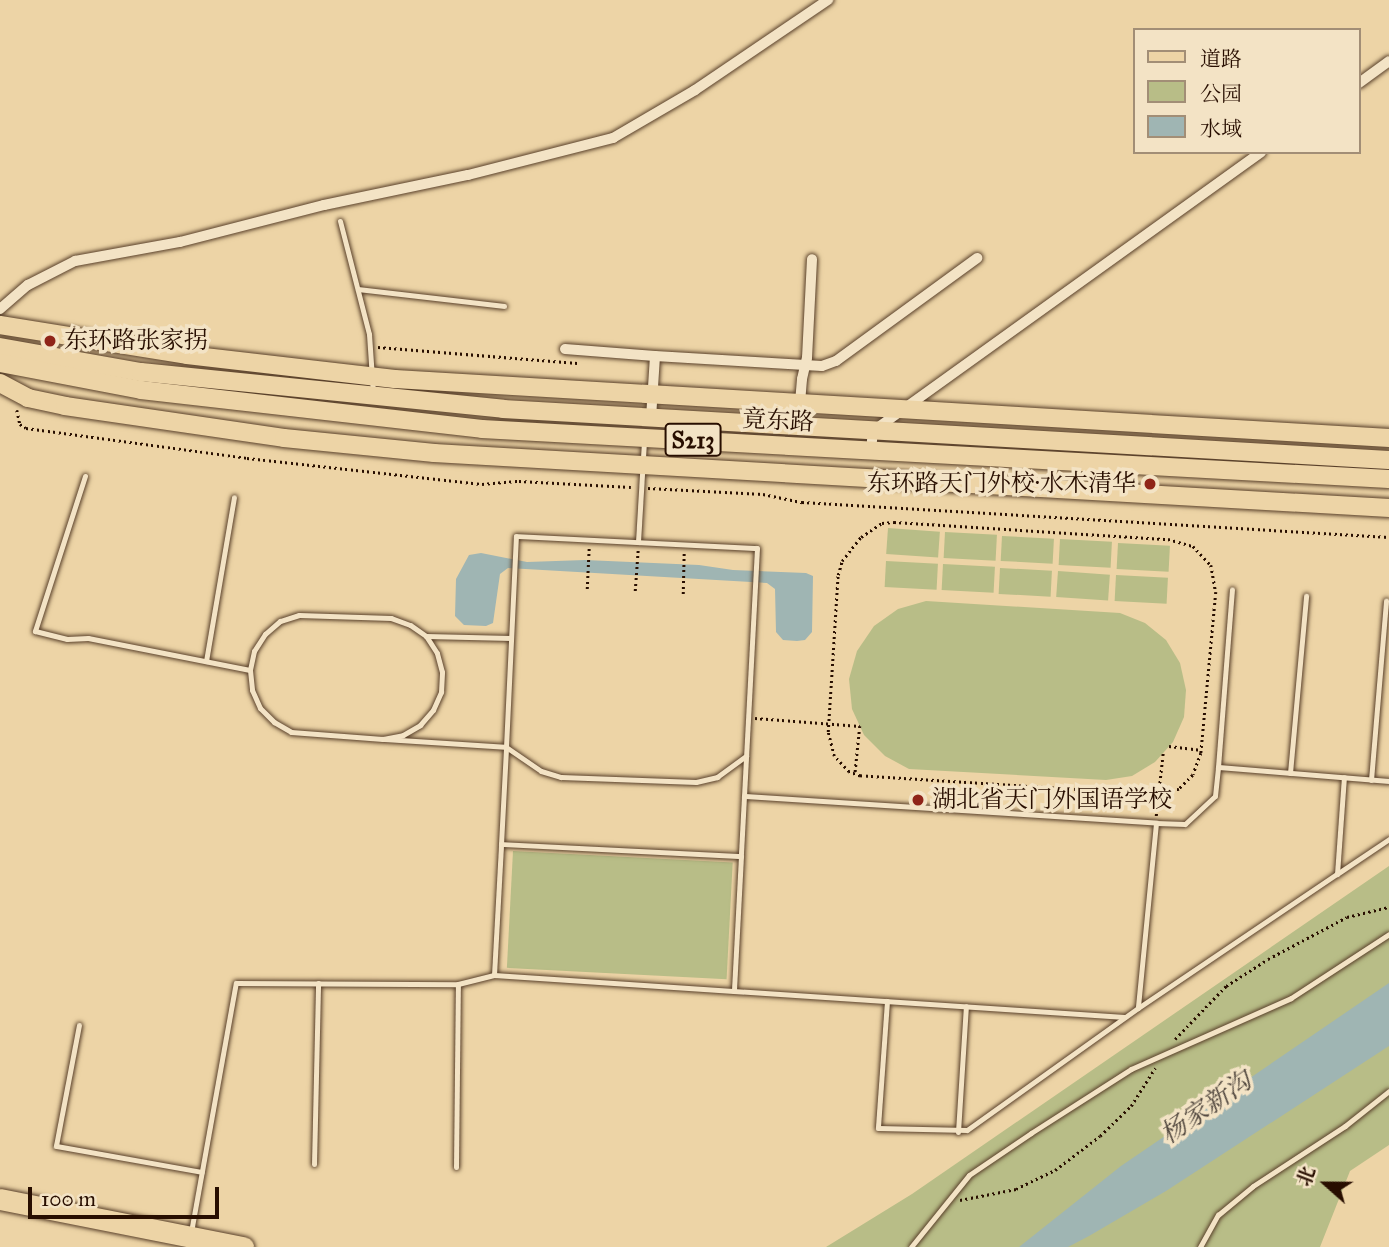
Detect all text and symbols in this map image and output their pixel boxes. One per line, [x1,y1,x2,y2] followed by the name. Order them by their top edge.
[1134,28,1361,154] legend
[1200,46,1242,72] text: 道路
[1200,81,1242,107] text: 公园
[1200,116,1242,142] text: 水域
[64,327,208,355] place label: 东环路张家拐
[42,333,58,349] marker: 东环路张家拐
[741,405,815,437] street label: 竟东路
[663,420,723,460] road number: S213
[867,470,1136,498] place label: 东环路天门外校·水木清华
[1142,476,1158,492] marker: 东环路天门外校·水木清华
[932,786,1172,814] place label: 湖北省天门外国语学校
[910,792,926,808] marker: 湖北省天门外国语学校
[1154,1065,1258,1151] water label: 杨家新沟
[1291,1149,1361,1219] north arrow
[1292,1163,1320,1189] text: 北
[32,1174,222,1218] scale bar
[41,1186,96,1212] text: 100 m

